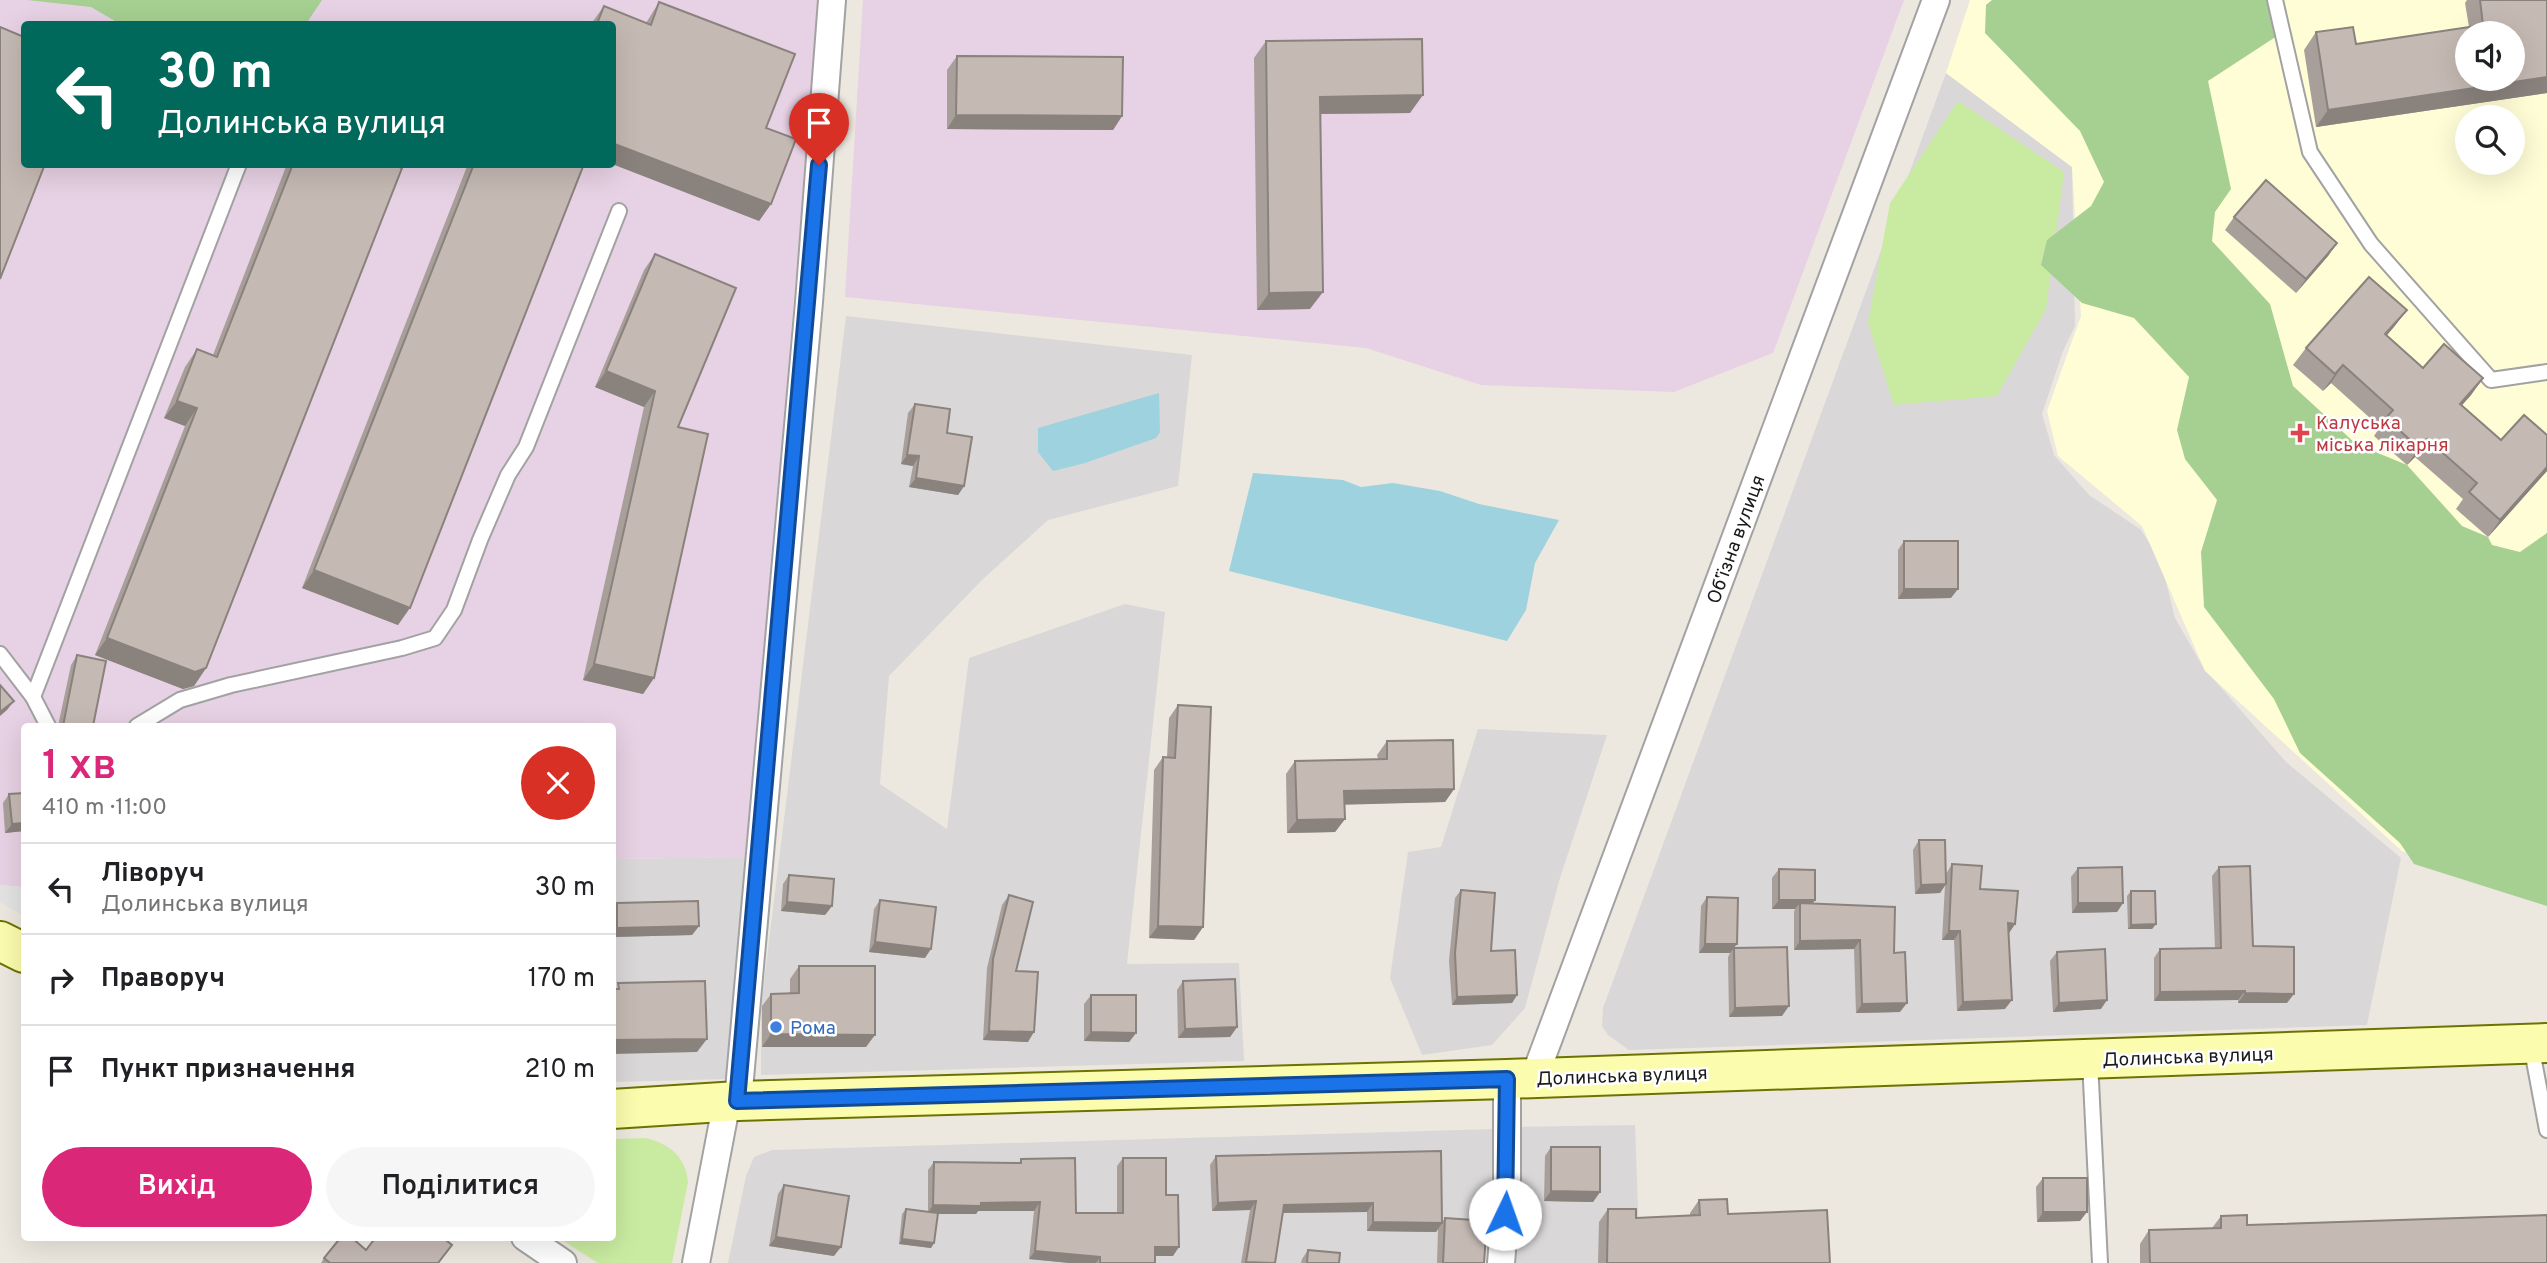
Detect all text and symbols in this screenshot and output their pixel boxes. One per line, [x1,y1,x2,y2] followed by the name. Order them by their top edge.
[2455,21,2525,175] map controls
[2455,21,2525,91] button: sound
[157,44,273,106] text: 30 m
[42,49,133,140] icon: left
[789,93,849,165] pin
[800,104,838,142] icon: arrive
[157,105,446,145] text: Долинська вулиця
[2455,105,2525,175] button: search
[2316,412,2449,458] place label: Калуська міська лікарня
[2290,423,2310,443] marker: Калуська міська лікарня
[1702,472,1771,607] street label: Обʼїзна вулиця
[42,741,117,794] text: 1 хв
[521,746,595,820] button: close
[42,794,167,823] text: 410 m · 11:00
[101,858,204,891] text: Ліворуч
[42,870,80,908] icon: left
[535,872,595,905] text: 30 m
[101,891,309,920] text: Долинська вулиця
[42,961,80,999] icon: right
[101,963,225,996] text: Праворуч
[528,963,595,996] text: 170 m
[790,1017,836,1041] place label: Рома
[768,1019,784,1035] marker: Рома
[2102,1043,2274,1073] street label: Долинська вулиця
[42,1052,80,1090] icon: arrive
[101,1054,355,1087] text: Пункт призначення
[525,1054,595,1087] text: 210 m
[1536,1062,1708,1092] street label: Долинська вулиця
[42,1147,312,1227] button: Вихід
[326,1147,595,1227] button: Поділитися
[1468,1177,1542,1251] position arrow

